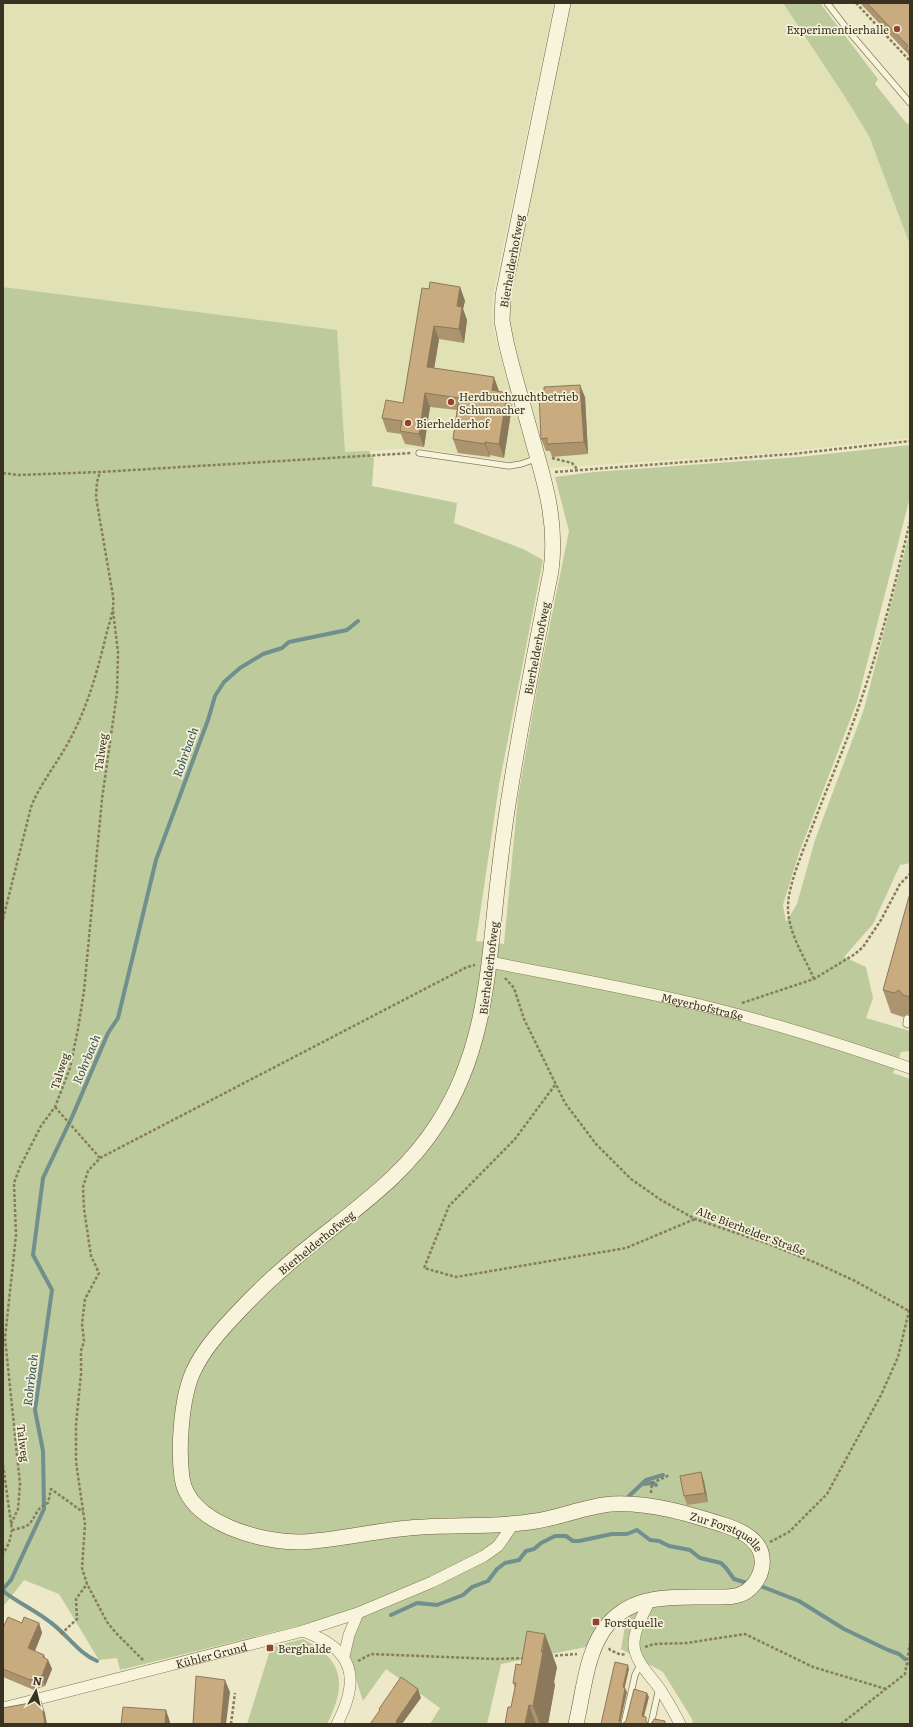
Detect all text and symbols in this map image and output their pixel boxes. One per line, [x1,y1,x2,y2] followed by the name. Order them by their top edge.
[786,21,889,37] place label: Experimentierhalle
[892,24,902,34] marker: Experimentierhalle
[495,212,527,309] street label: Bierhelderhofweg
[459,388,579,417] place label: Herdbuchzuchtbetrieb Schumacher
[446,397,456,407] marker: Herdbuchzuchtbetrieb Schumacher
[416,415,490,431] place label: Bierhelderhof
[403,418,413,428] marker: Bierhelderhof
[519,599,553,696] street label: Bierhelderhofweg
[168,724,202,780] water label: Rohrbach
[89,731,111,772] street label: Talweg
[474,919,502,1016] street label: Bierhelderhofweg
[660,988,746,1024] street label: Meyerhofstraße
[67,1031,105,1087] water label: Rohrbach
[46,1050,73,1092] street label: Talweg
[694,1202,808,1258] street label: Alte Bierhelder Straße
[274,1206,358,1278] street label: Bierhelderhofweg
[18,1353,42,1407] water label: Rohrbach
[14,1423,34,1464] street label: Talweg
[688,1507,767,1554] street label: Zur Forstquelle
[604,1614,663,1630] place label: Forstquelle
[591,1617,601,1627] marker: Forstquelle
[174,1638,249,1671] street label: Kühler Grund
[278,1640,331,1656] place label: Berghalde
[265,1643,275,1653] marker: Berghalde
[16,1671,56,1711] north arrow
[32,1672,43,1689] text: N

